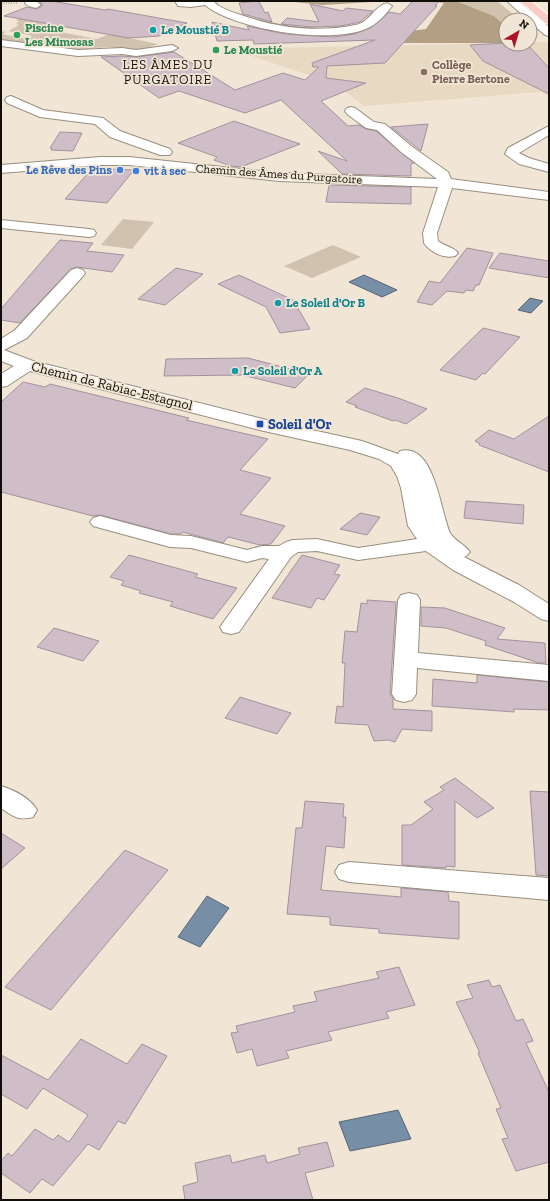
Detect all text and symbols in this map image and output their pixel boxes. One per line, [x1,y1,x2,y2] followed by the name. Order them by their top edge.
[498,12,538,52] north arrow
[517,17,532,33] text: N
[25,21,94,49] place label: Piscine Les Mimosas
[161,23,230,37] place label: Le Moustié B
[148,25,158,35] marker: Le Moustié B
[12,30,22,40] marker: Piscine Les Mimosas
[224,43,282,57] place label: Le Moustié
[211,45,221,55] marker: Le Moustié
[122,57,214,87] district label: LES ÂMES DU PURGATOIRE
[432,58,510,86] place label: Collège Pierre Bertone
[419,67,429,77] marker: Collège Pierre Bertone
[195,161,363,187] street label: Chemin des Âmes du Purgatoire
[26,163,112,177] place label: Le Rêve des Pins
[144,164,187,178] place label: vit à sec
[115,165,125,175] marker: Le Rêve des Pins
[131,166,141,176] marker: vit à sec
[286,296,365,310] place label: Le Soleil d'Or B
[273,298,283,308] marker: Le Soleil d'Or B
[30,358,195,414] street label: Chemin de Rabiac-Estagnol
[243,364,323,378] place label: Le Soleil d'Or A
[230,366,240,376] marker: Le Soleil d'Or A
[268,416,332,433] place label: Soleil d'Or
[255,419,265,429] marker: Soleil d'Or

